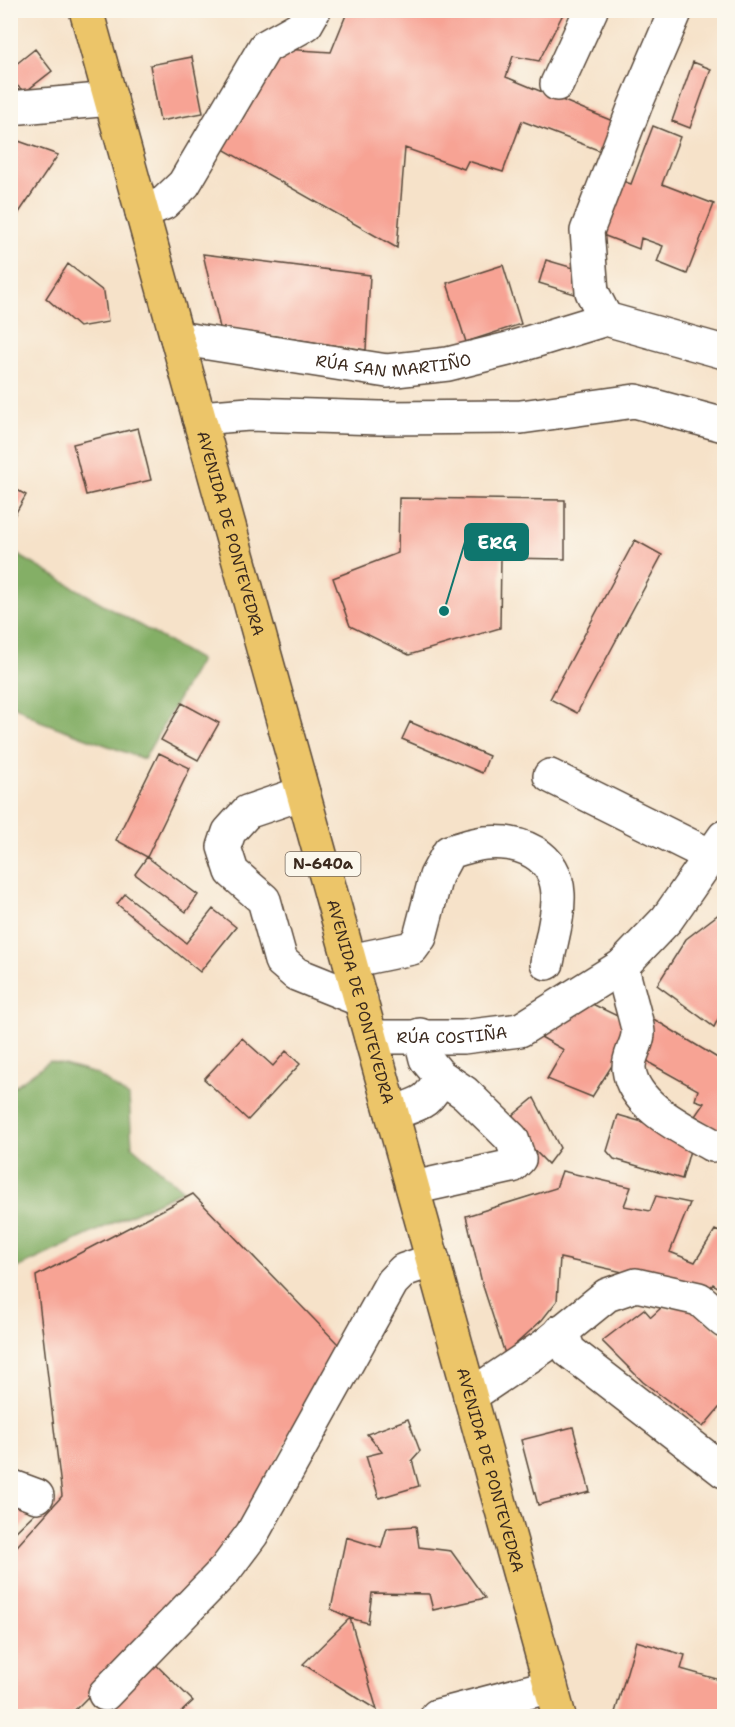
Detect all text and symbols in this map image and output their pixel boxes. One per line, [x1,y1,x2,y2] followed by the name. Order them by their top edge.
[314,349,473,382] street label: RÚA SAN MARTIÑO
[192,429,269,638] street label: AVENIDA DE PONTEVEDRA
[465,524,528,560] callout: ERG
[477,531,517,555] text: ERG
[286,852,360,876] road number: N-640a
[322,897,399,1107] street label: AVENIDA DE PONTEVEDRA
[397,1022,508,1048] street label: RÚA COSTIÑA
[452,1365,529,1575] street label: AVENIDA DE PONTEVEDRA

